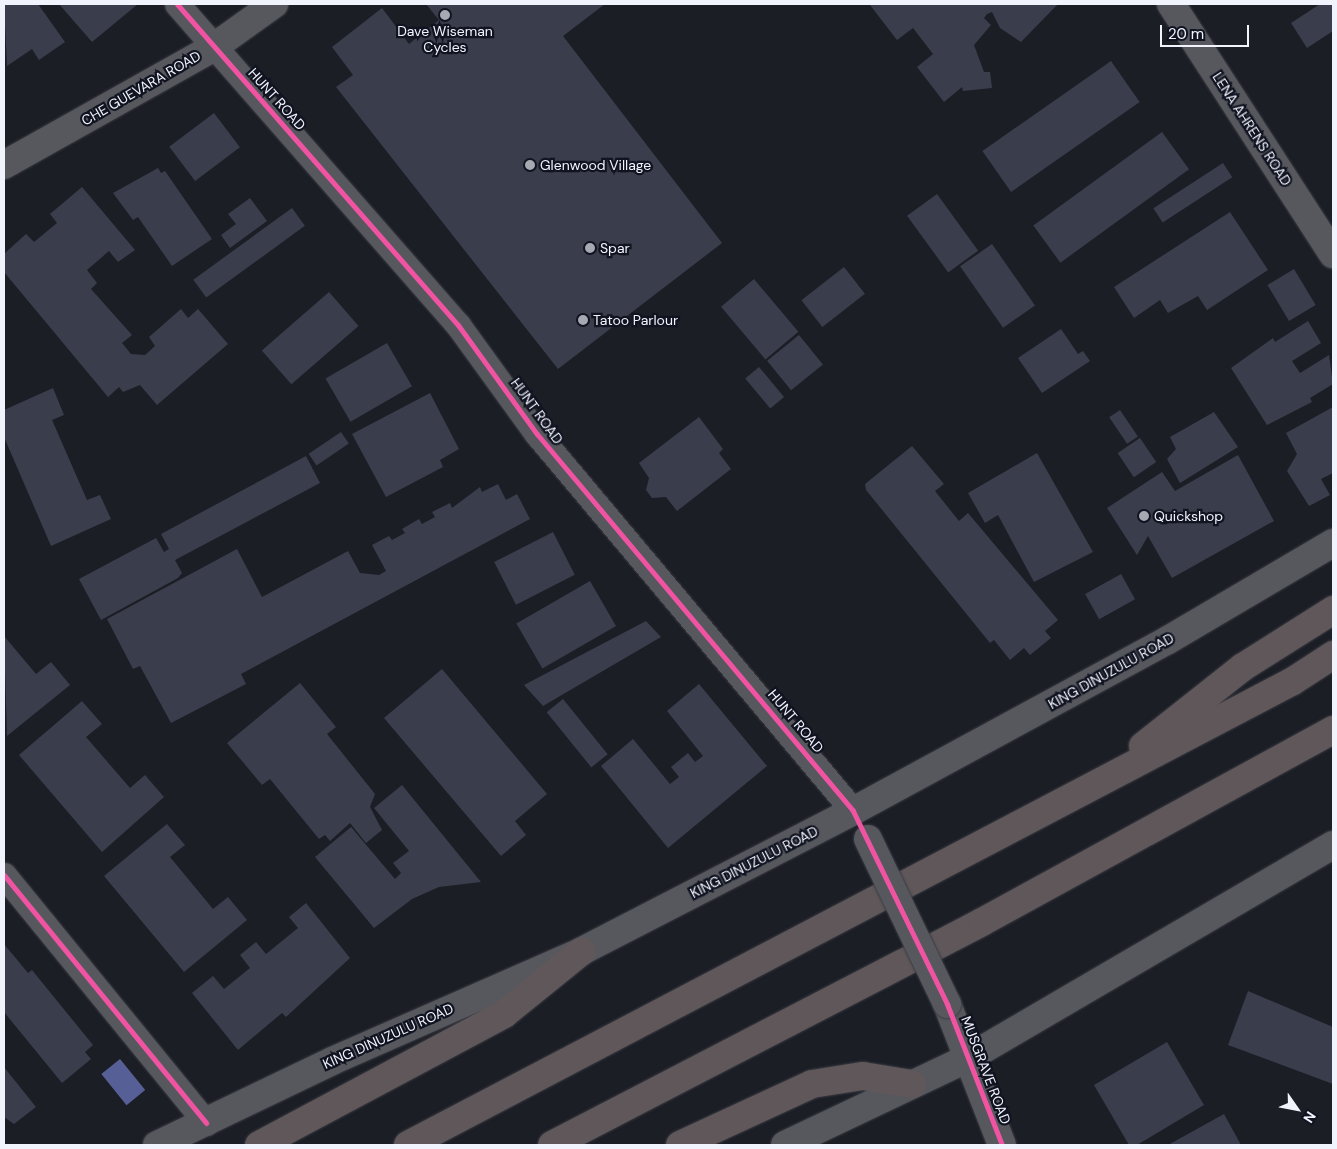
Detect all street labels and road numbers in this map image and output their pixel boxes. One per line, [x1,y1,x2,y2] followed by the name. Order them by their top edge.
[78,47,204,129] street label: CHE GUEVARA ROAD
[245,65,309,133] street label: HUNT ROAD
[1209,69,1295,189] street label: LENA AHRENS ROAD
[507,375,567,447] street label: HUNT ROAD
[1045,629,1177,713] street label: KING DINUZULU ROAD
[765,686,827,756] street label: HUNT ROAD
[687,822,821,902] street label: KING DINUZULU ROAD
[320,1000,456,1072] street label: KING DINUZULU ROAD
[958,1014,1014,1126] street label: MUSGRAVE ROAD

